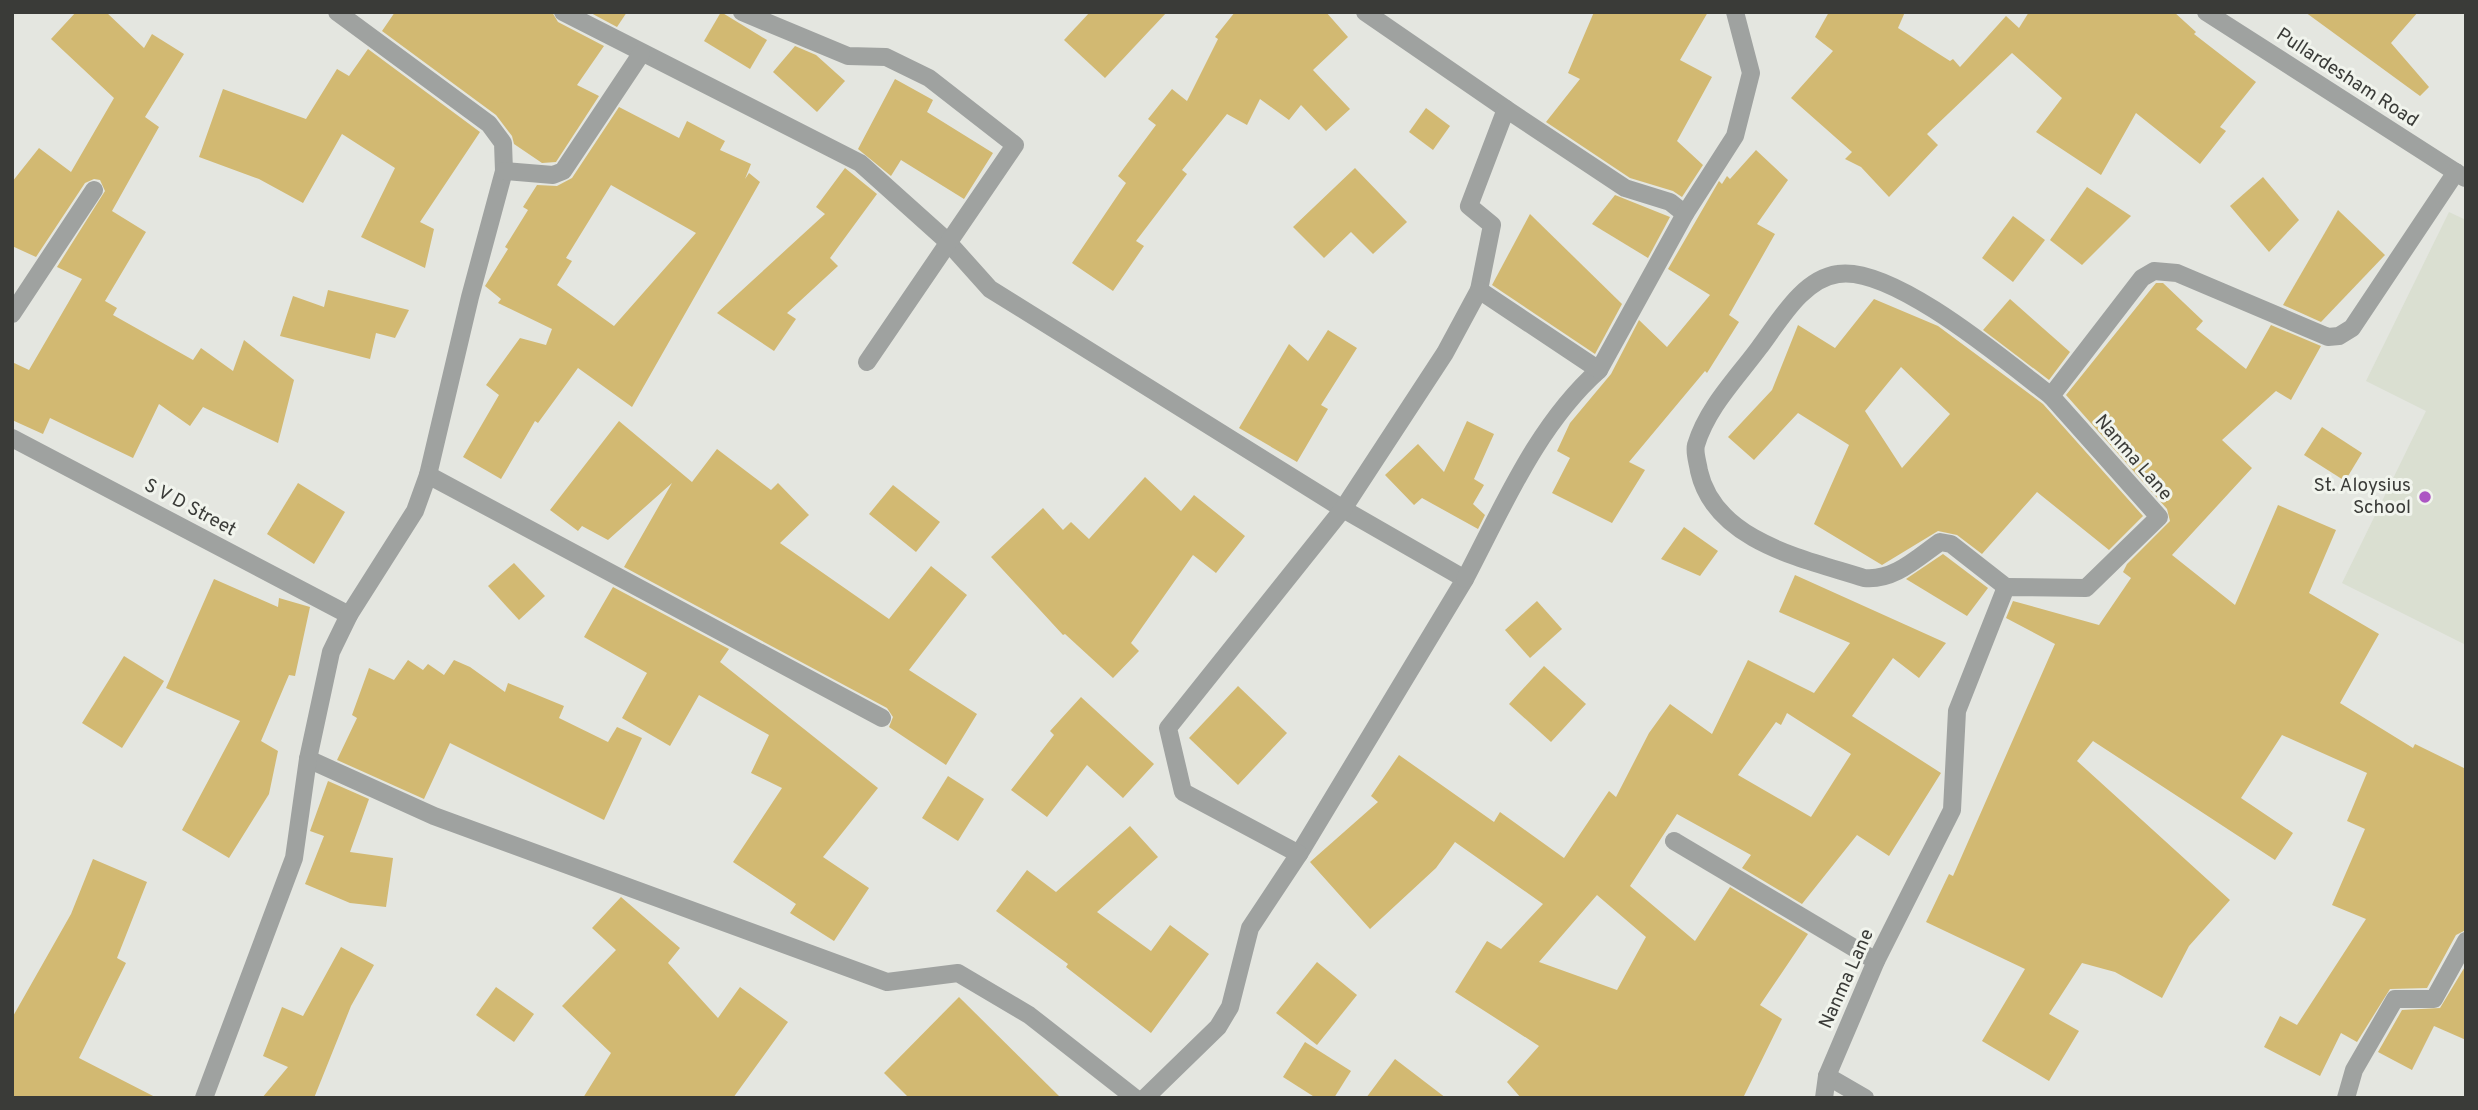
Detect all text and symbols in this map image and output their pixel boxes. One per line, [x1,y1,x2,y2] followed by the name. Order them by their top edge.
[2271,23,2423,133] street label: Pullardesham Road
[2089,410,2177,506] street label: Nanma Lane
[140,474,240,542] street label: S V D Street
[2314,474,2411,520] place label: St. Aloysius School
[2417,489,2433,505] marker: St. Aloysius School
[1814,925,1880,1033] street label: Nanma Lane

